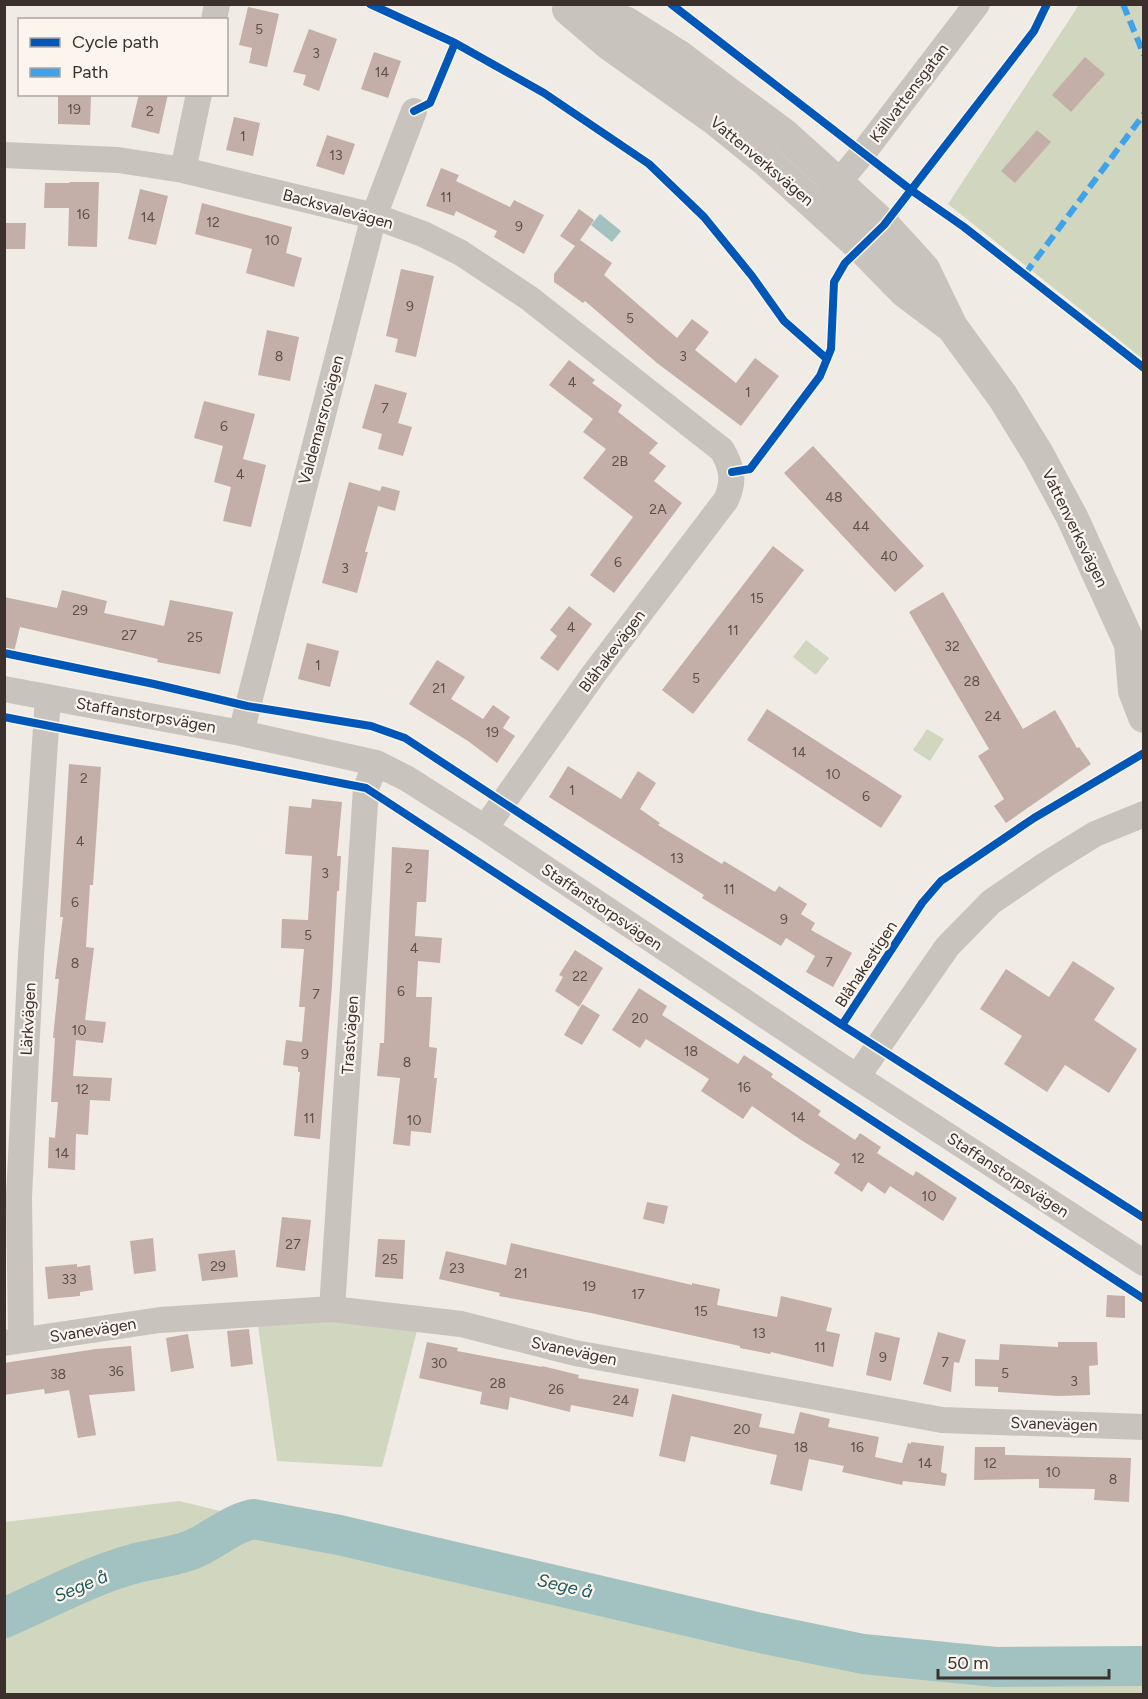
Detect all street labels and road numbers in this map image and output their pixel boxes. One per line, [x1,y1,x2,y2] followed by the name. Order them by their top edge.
[866,40,952,146] street label: Källvattensgatan
[706,112,818,210] street label: Vattenverksvägen
[281,185,395,233] street label: Backsvalevägen
[295,353,347,487] street label: Valdemarsrovägen
[1038,466,1112,590] street label: Vattenverksvägen
[575,606,649,696] street label: Blåhakevägen
[75,693,217,737] street label: Staffanstorpsvägen
[538,860,666,954] street label: Staffanstorpsvägen
[831,917,901,1011] street label: Blåhakestigen
[17,982,39,1056] street label: Lärkvägen
[338,995,362,1075] street label: Trastvägen
[944,1129,1073,1222] street label: Staffanstorpsvägen
[49,1314,138,1346] street label: Svanevägen
[529,1333,619,1369] street label: Svanevägen
[1010,1413,1098,1435] street label: Svanevägen

